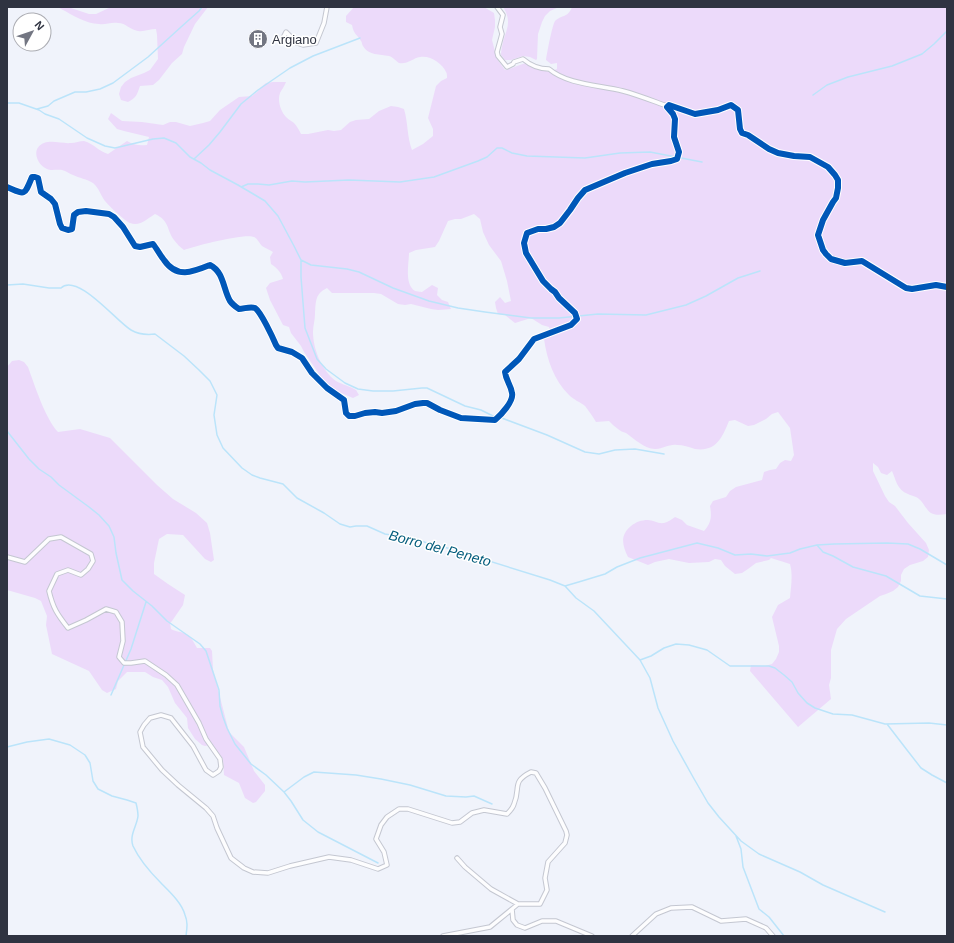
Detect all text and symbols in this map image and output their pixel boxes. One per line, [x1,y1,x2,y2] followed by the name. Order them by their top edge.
[12,12,52,52] north arrow
[33,19,47,33] text: N
[247,28,269,50] building icon: Argiano
[272,32,317,47] place label: Argiano
[387,527,493,569] water label: Borro del Peneto

